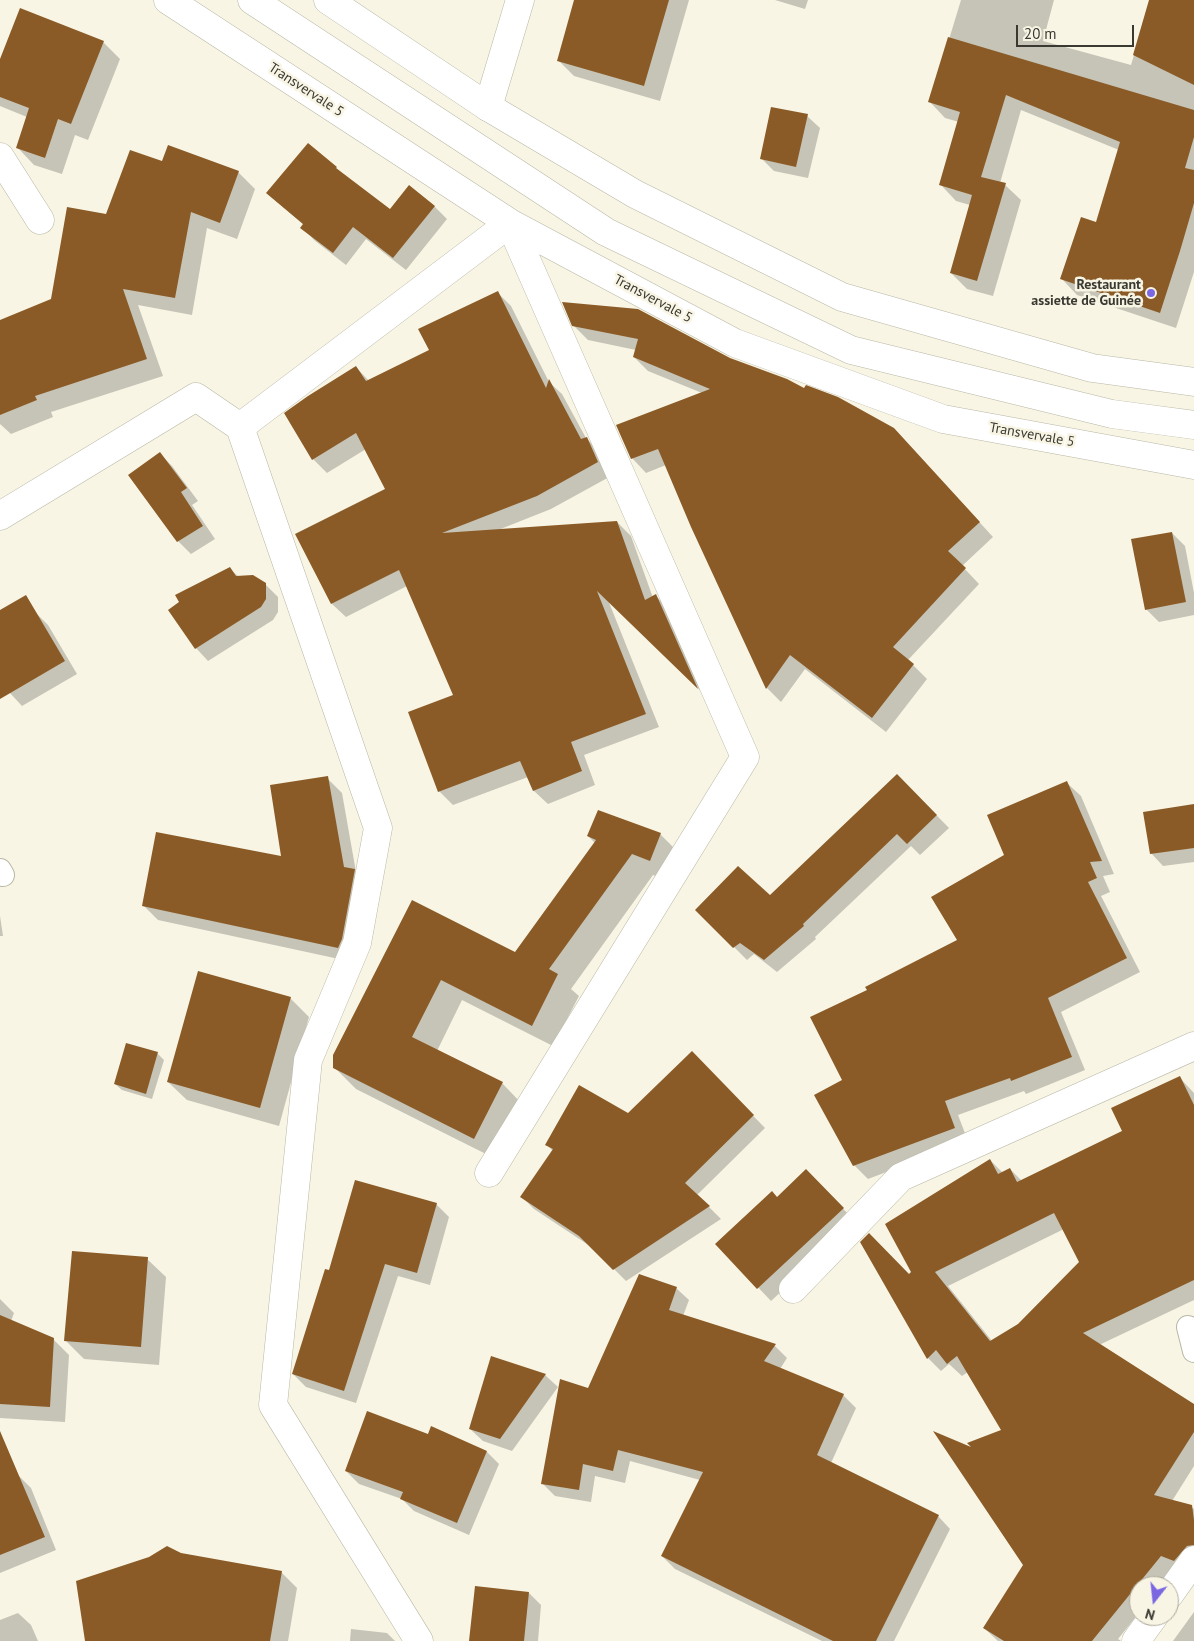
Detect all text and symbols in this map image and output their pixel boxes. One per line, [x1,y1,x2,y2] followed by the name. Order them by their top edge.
[1019,15,1136,47] scale bar
[1024,24,1057,43] text: 20 m
[265,59,347,121] street label: Transvervale 5
[611,271,695,327] street label: Transvervale 5
[1031,277,1141,310] place label: Restaurant assiette de Guinée
[1145,287,1157,299] marker: Restaurant assiette de Guinée
[988,419,1076,451] street label: Transvervale 5
[1129,1576,1179,1626] north arrow
[1143,1605,1157,1624] text: N

